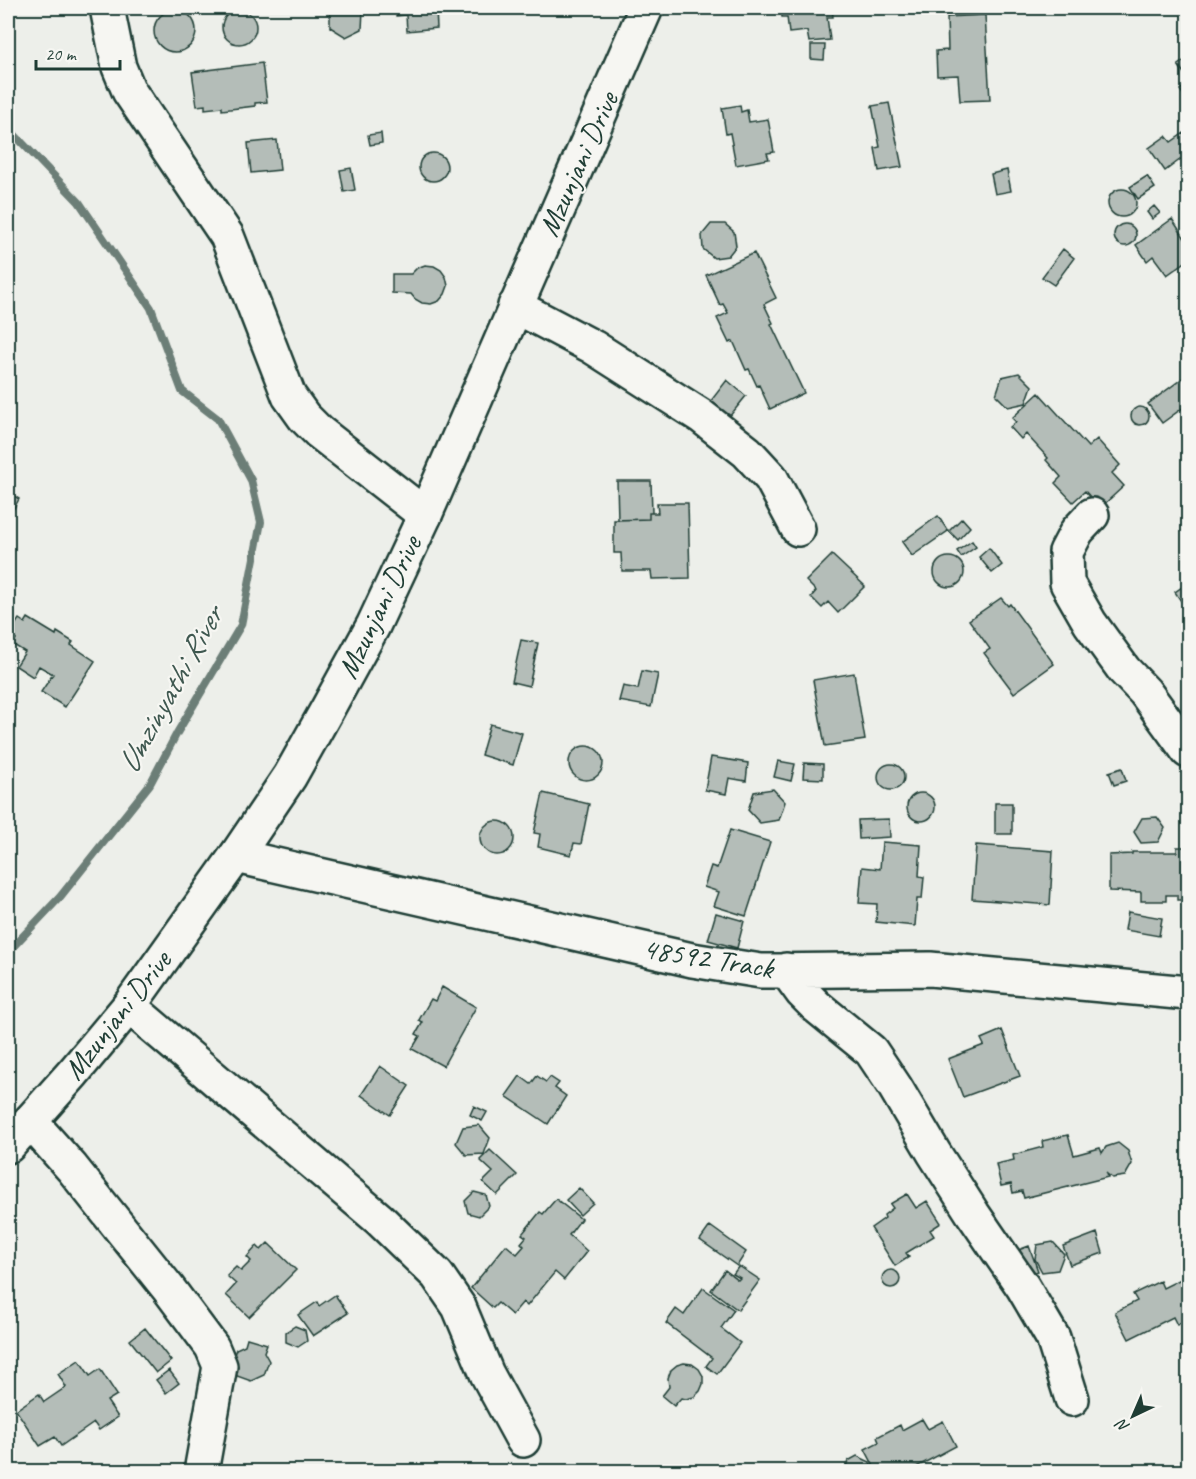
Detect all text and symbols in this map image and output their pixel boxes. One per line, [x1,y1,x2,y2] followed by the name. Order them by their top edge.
[36,33,120,71] scale bar
[45,43,78,65] text: 20 m
[529,84,628,242] street label: Mzunjani Drive
[328,527,431,684] street label: Mzunjani Drive
[108,596,235,780] water label: Umzinyathi River
[640,929,778,987] street label: 48592 Track
[55,941,181,1087] street label: Mzunjani Drive
[1103,1386,1163,1446] north arrow
[1111,1413,1134,1437] text: N

